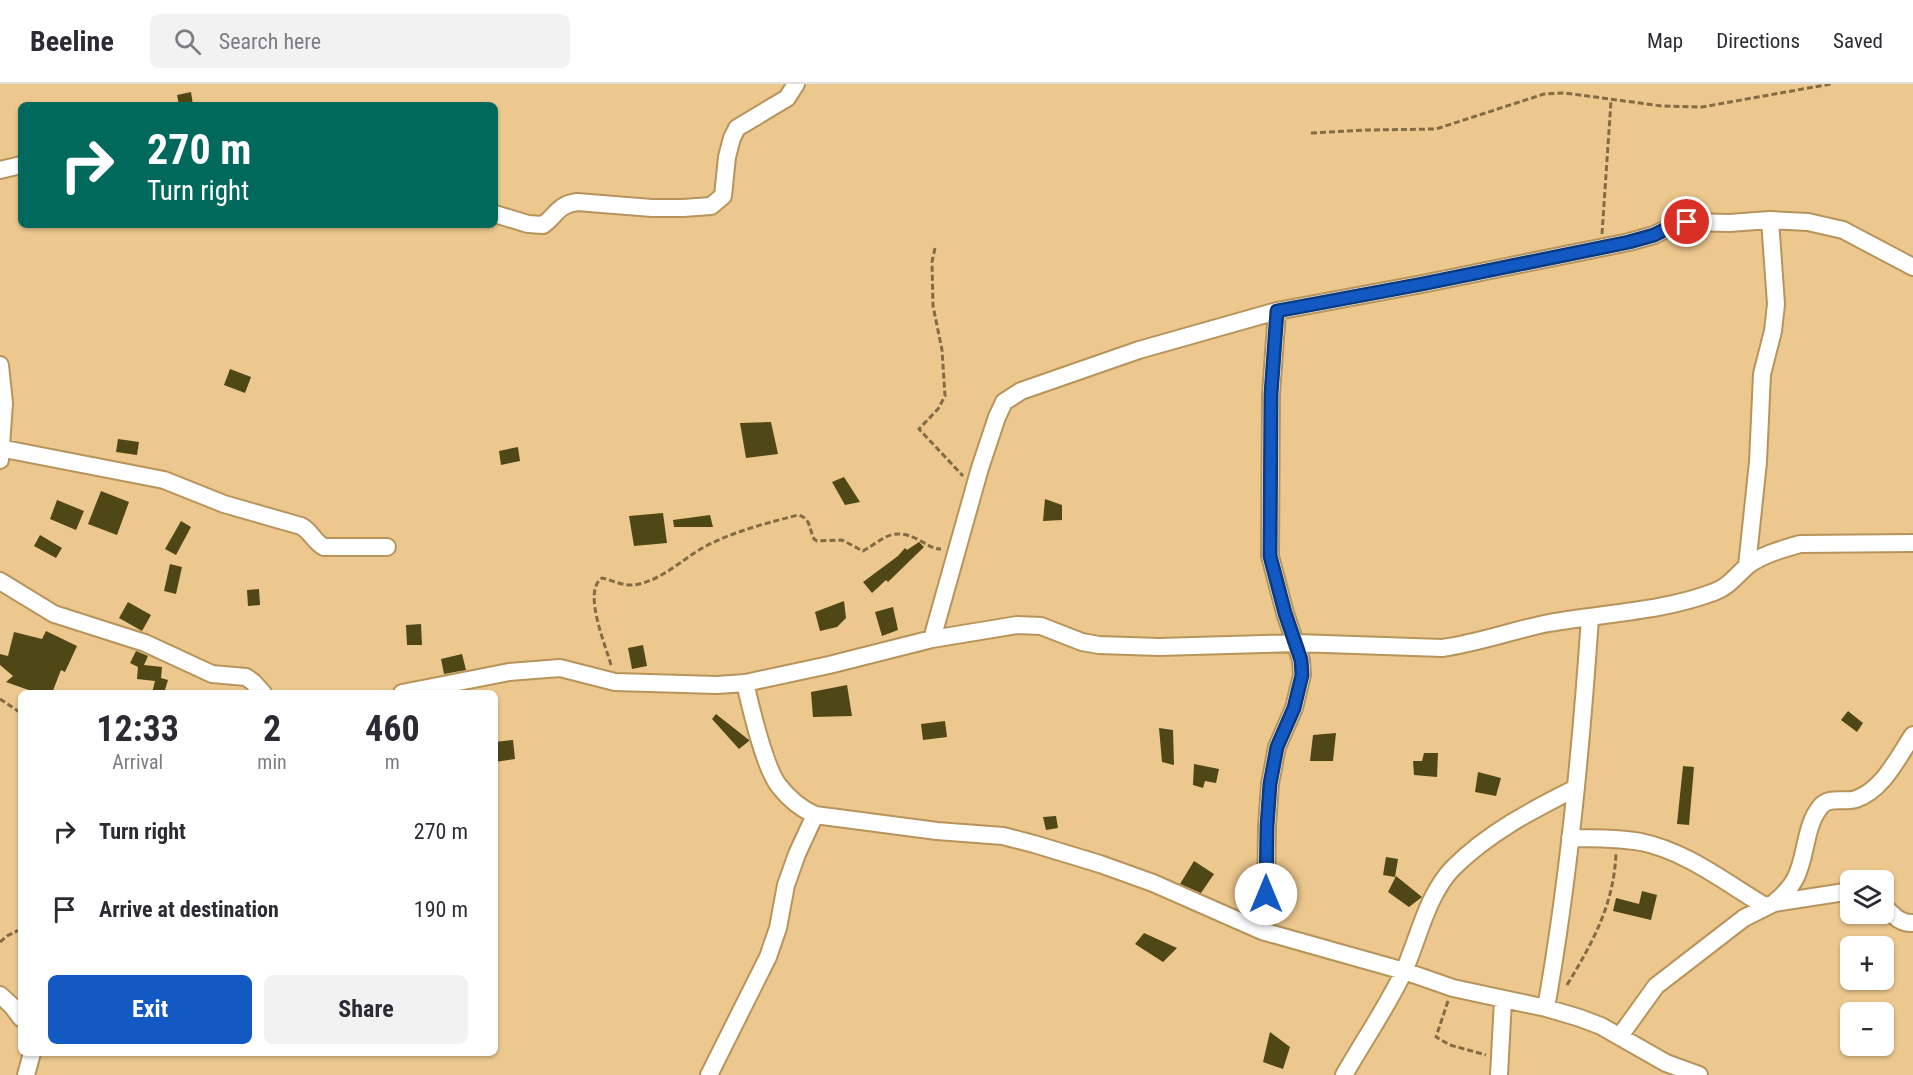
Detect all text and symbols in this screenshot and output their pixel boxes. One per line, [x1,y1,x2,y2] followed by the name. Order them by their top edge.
[150,14,570,68] search box
[30,25,114,58] text: Beeline
[171,25,204,58] icon: search
[219,29,321,54] text: Search here
[1647,29,1683,53] text: Map
[1716,29,1800,53] text: Directions
[1833,29,1883,53] text: Saved
[147,125,252,174] text: 270 m
[48,126,126,204] icon: right
[147,175,249,207] text: Turn right
[1661,196,1712,247] pin
[1670,205,1703,238] icon: arrive
[96,708,179,750] text: 12:33
[263,708,281,750] text: 2
[365,708,420,750] text: 460
[112,750,163,774] text: Arrival
[257,750,287,774] text: min
[385,750,400,774] text: m
[48,815,81,848] icon: right
[99,819,186,844] text: Turn right
[414,819,468,844] text: 270 m
[1234,862,1298,926] position arrow
[1840,870,1894,1056] map controls
[1840,870,1894,924] button: layers
[48,893,81,926] icon: arrive
[99,897,279,922] text: Arrive at destination
[414,897,468,922] text: 190 m
[1840,936,1894,990] button: +
[48,975,252,1044] button: Exit
[264,975,468,1044] button: Share
[1840,1002,1894,1056] button: −

